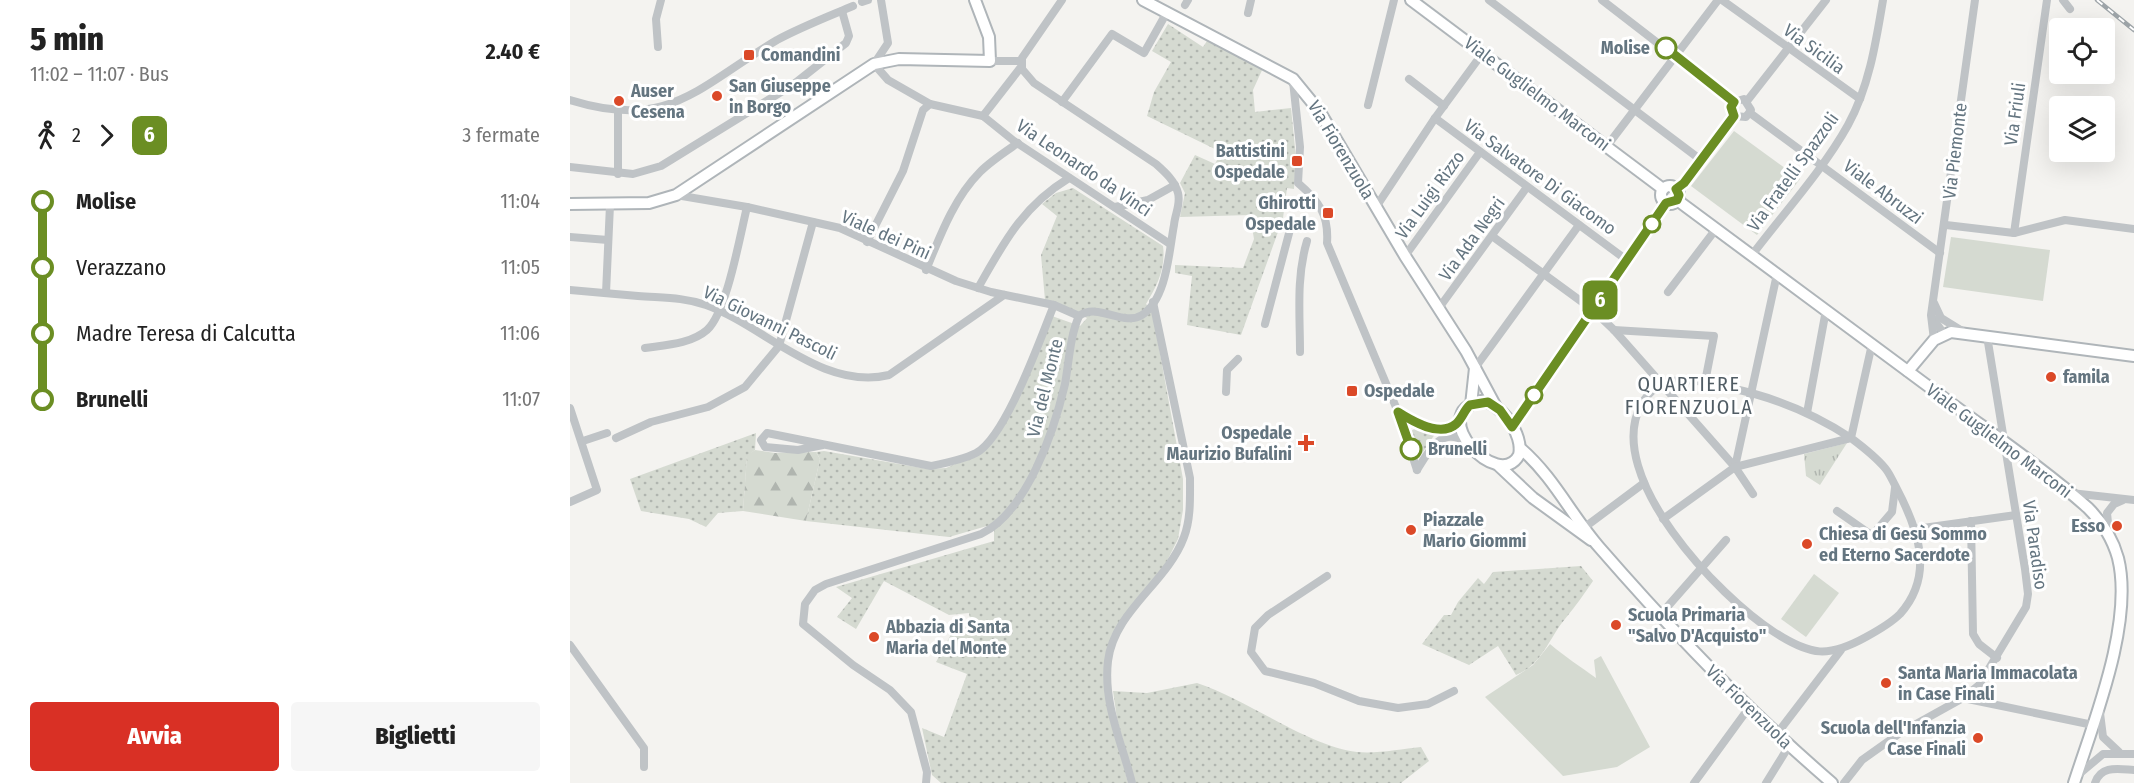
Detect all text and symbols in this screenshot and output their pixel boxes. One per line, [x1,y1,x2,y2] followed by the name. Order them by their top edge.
[2049,18,2115,162] map controls
[2049,18,2115,84] button: locate
[30,19,104,59] text: 5 min
[1779,19,1849,79] street label: Via Sicilia
[1460,32,1614,156] street label: Viale Guglielmo Marconi
[1601,37,1650,59] place label: Molise
[1655,37,1677,59] marker: Molise
[486,38,540,65] text: 2.40 €
[761,44,840,66] place label: Comandini
[742,48,756,62] marker: Comandini
[30,62,169,86] text: 11:02 – 11:07 · Bus
[729,75,831,118] place label: San Giuseppe in Borgo
[630,80,685,123] place label: Auser Cesena
[2000,81,2030,147] street label: Via Friuli
[710,89,724,103] marker: San Giuseppe in Borgo
[612,94,626,108] marker: Auser Cesena
[2049,96,2115,162] button: layers
[1303,97,1379,204] street label: Via Fiorenzuola
[1938,101,1972,200] street label: Via Piemonte
[1743,108,1843,236] street label: Via Fratelli Spazzoli
[1460,114,1620,240] street label: Via Salvatore Di Giacomo
[1012,115,1156,221] street label: Via Leonardo da Vinci
[30,119,63,152] icon: walk
[90,119,123,152] icon: forward
[144,122,155,148] text: 6
[72,123,81,147] text: 2
[462,123,540,147] text: 3 fermate
[1214,140,1285,183] place label: Battistini Ospedale
[1391,147,1469,243] street label: Via Luigi Rizzo
[1290,154,1304,168] marker: Battistini Ospedale
[1839,155,1927,229] street label: Viale Abruzzi
[76,188,136,215] text: Molise
[500,189,540,213] text: 11:04
[1245,192,1316,235] place label: Ghirotti Ospedale
[1434,193,1510,285] street label: Via Ada Negri
[838,206,934,264] street label: Viale dei Pini
[1321,206,1335,220] marker: Ghirotti Ospedale
[1643,215,1661,233] unlabelled marker
[76,254,166,281] text: Verazzano
[501,255,540,279] text: 11:05
[1580,280,1620,320] line badge: 6
[699,281,841,365] street label: Via Giovanni Pascoli
[1595,287,1605,313] text: 6
[76,320,296,347] text: Madre Teresa di Calcutta
[500,321,540,345] text: 11:06
[1022,336,1068,439] street label: Via del Monte
[2063,366,2110,388] place label: famila
[2044,370,2058,384] marker: famila
[1625,372,1753,419] district label: QUARTIERE FIORENZUOLA
[1922,379,2076,503] street label: Viale Guglielmo Marconi
[1364,380,1435,402] place label: Ospedale
[1345,384,1359,398] marker: Ospedale
[76,386,148,413] text: Brunelli
[1525,386,1543,404] unlabelled marker
[502,387,540,411] text: 11:07
[1167,422,1292,465] place label: Ospedale Maurizio Bufalini
[1297,434,1315,452] marker: Ospedale Maurizio Bufalini
[1400,438,1422,460] marker: Brunelli
[1428,438,1487,460] place label: Brunelli
[2018,499,2052,591] street label: Via Paradiso
[1423,509,1527,552] place label: Piazzale Mario Giommi
[2071,515,2105,537] place label: Esso
[2110,519,2124,533] marker: Esso
[1404,523,1418,537] marker: Piazzale Mario Giommi
[1819,523,1987,566] place label: Chiesa di Gesù Sommo ed Eterno Sacerdote
[1800,537,1814,551] marker: Chiesa di Gesù Sommo ed Eterno Sacerdote
[1628,604,1766,647] place label: Scuola Primaria "Salvo D'Acquisto"
[885,616,1010,659] place label: Abbazia di Santa Maria del Monte
[1609,618,1623,632] marker: Scuola Primaria "Salvo D'Acquisto"
[867,630,881,644] marker: Abbazia di Santa Maria del Monte
[1701,660,1797,754] street label: Via Fiorenzuola
[1898,662,2078,705] place label: Santa Maria Immacolata in Case Finali
[1879,676,1893,690] marker: Santa Maria Immacolata in Case Finali
[30,702,279,771] button: Avvia
[291,702,540,771] button: Biglietti
[1821,717,1966,760] place label: Scuola dell'Infanzia Case Finali
[1971,731,1985,745] marker: Scuola dell'Infanzia Case Finali

